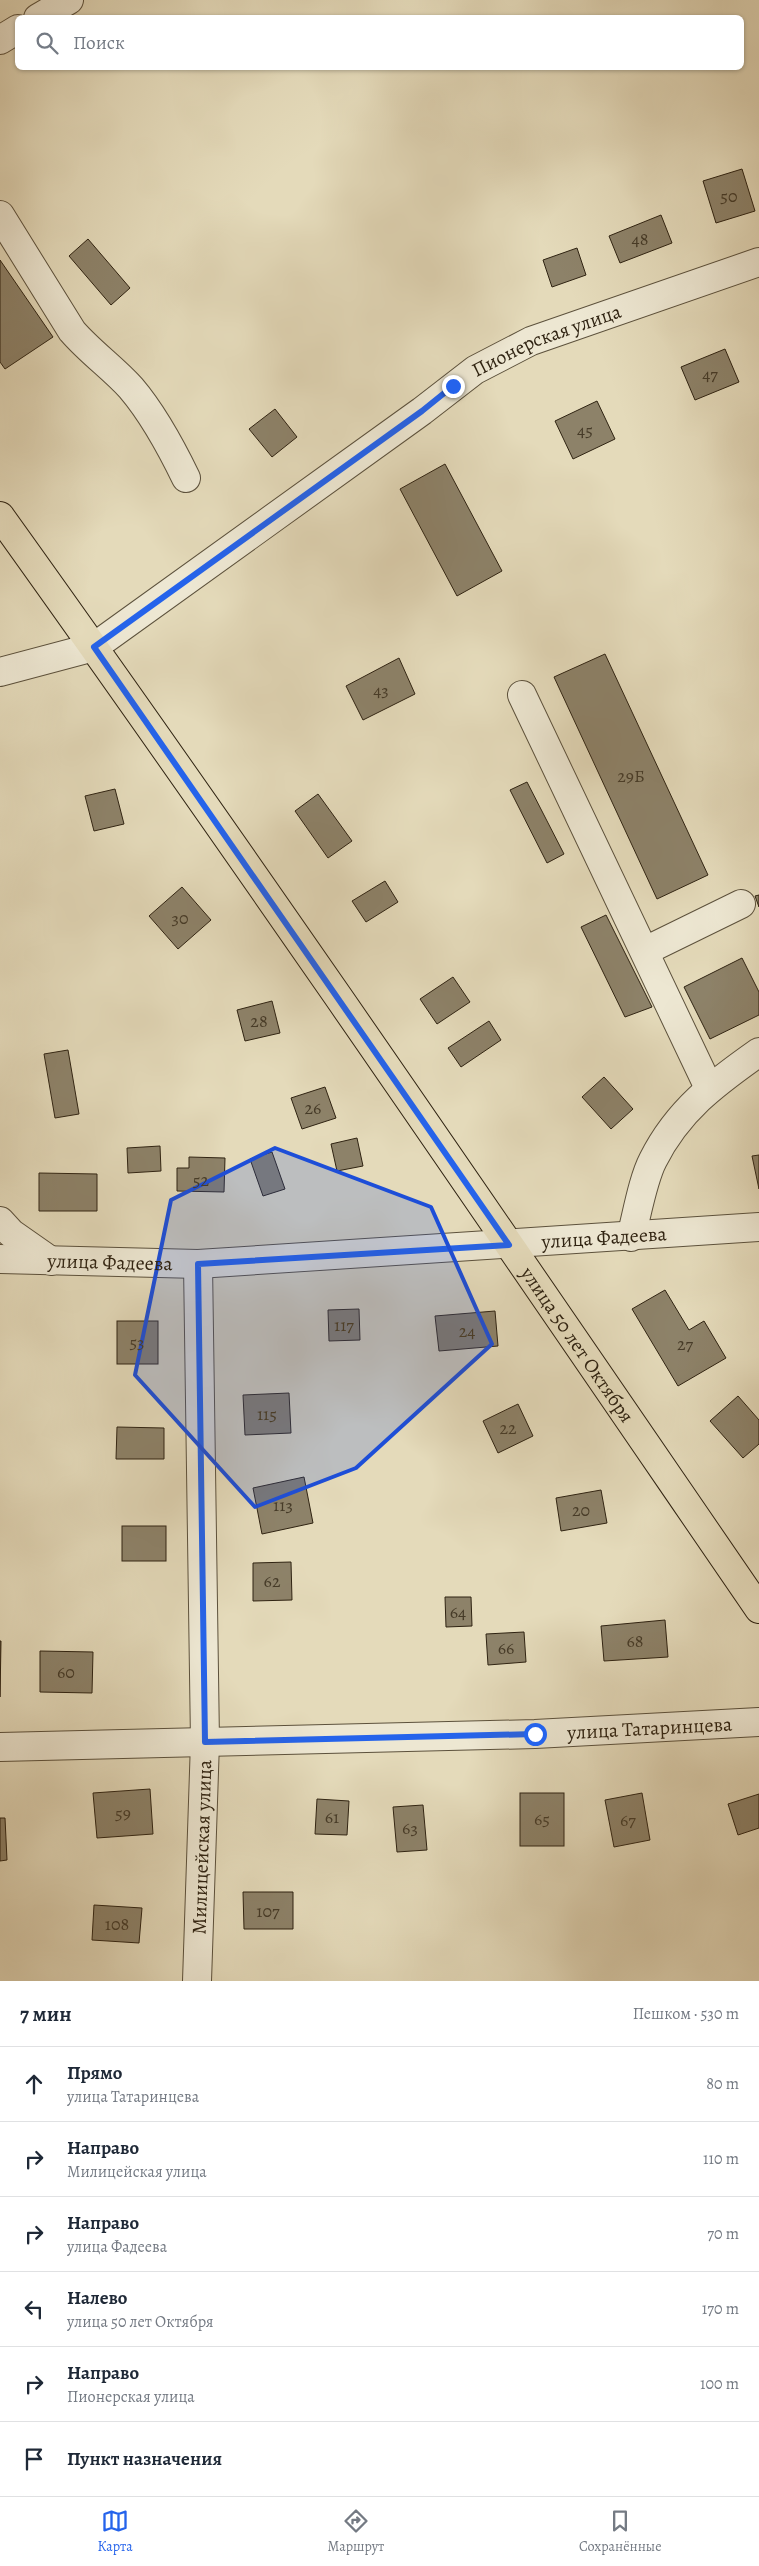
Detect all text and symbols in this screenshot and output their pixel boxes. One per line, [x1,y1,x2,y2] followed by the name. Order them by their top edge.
[15,15,744,70] search box
[33,29,61,57] icon: search
[73,30,125,56] text: Поиск
[720,184,738,208] house number: 50
[632,227,648,251] house number: 48
[467,297,625,383] street label: Пионерская улица
[702,362,718,386] house number: 47
[442,375,465,398] route end
[577,418,593,442] house number: 45
[373,678,389,702] house number: 43
[617,764,645,788] house number: 29Б
[171,906,189,930] house number: 30
[250,1009,268,1033] house number: 28
[305,1096,321,1120] house number: 26
[193,1168,210,1192] house number: 52
[540,1220,668,1255] street label: улица Фадеева
[46,1247,174,1277] street label: улица Фадеева
[514,1260,641,1428] street label: улица 50 лет Октября
[334,1313,354,1337] house number: 117
[459,1319,475,1343] house number: 24
[129,1330,145,1354] house number: 53
[677,1332,693,1356] house number: 27
[257,1402,277,1426] house number: 115
[499,1416,517,1440] house number: 22
[273,1493,293,1517] house number: 113
[572,1498,590,1522] house number: 20
[264,1569,281,1593] house number: 62
[450,1600,466,1624] house number: 64
[626,1629,644,1653] house number: 68
[498,1636,514,1660] house number: 66
[57,1660,75,1684] house number: 60
[565,1710,734,1746] street label: улица Татаринцева
[524,1723,547,1746] route start
[185,1759,218,1935] street label: Милицейская улица
[115,1801,131,1825] house number: 59
[325,1805,339,1829] house number: 61
[534,1807,550,1831] house number: 65
[620,1808,636,1832] house number: 67
[402,1816,418,1840] house number: 63
[256,1899,280,1923] house number: 107
[105,1912,129,1936] house number: 108
[20,2000,72,2028] text: 7 мин
[633,2003,739,2025] text: Пешком · 530 m
[67,2060,122,2086] text: Прямо
[20,2070,48,2098] icon: ahead
[706,2073,739,2095] text: 80 m
[67,2086,199,2108] text: улица Татаринцева
[67,2135,139,2161] text: Направо
[20,2145,48,2173] icon: right
[703,2148,739,2170] text: 110 m
[67,2161,207,2183] text: Милицейская улица
[67,2210,139,2236] text: Направо
[20,2220,48,2248] icon: right
[707,2223,739,2245] text: 70 m
[67,2236,167,2258] text: улица Фадеева
[67,2285,127,2311] text: Налево
[20,2295,48,2323] icon: left
[702,2298,739,2320] text: 170 m
[67,2311,214,2333] text: улица 50 лет Октября
[67,2360,139,2386] text: Направо
[20,2370,48,2398] icon: right
[700,2373,739,2395] text: 100 m
[67,2386,195,2408] text: Пионерская улица
[20,2445,48,2473] icon: arrive
[67,2446,222,2472] text: Пункт назначения
[97,2507,133,2556] tab: Карта
[328,2507,384,2556] tab: Маршрут
[579,2507,662,2556] tab: Сохранённые

